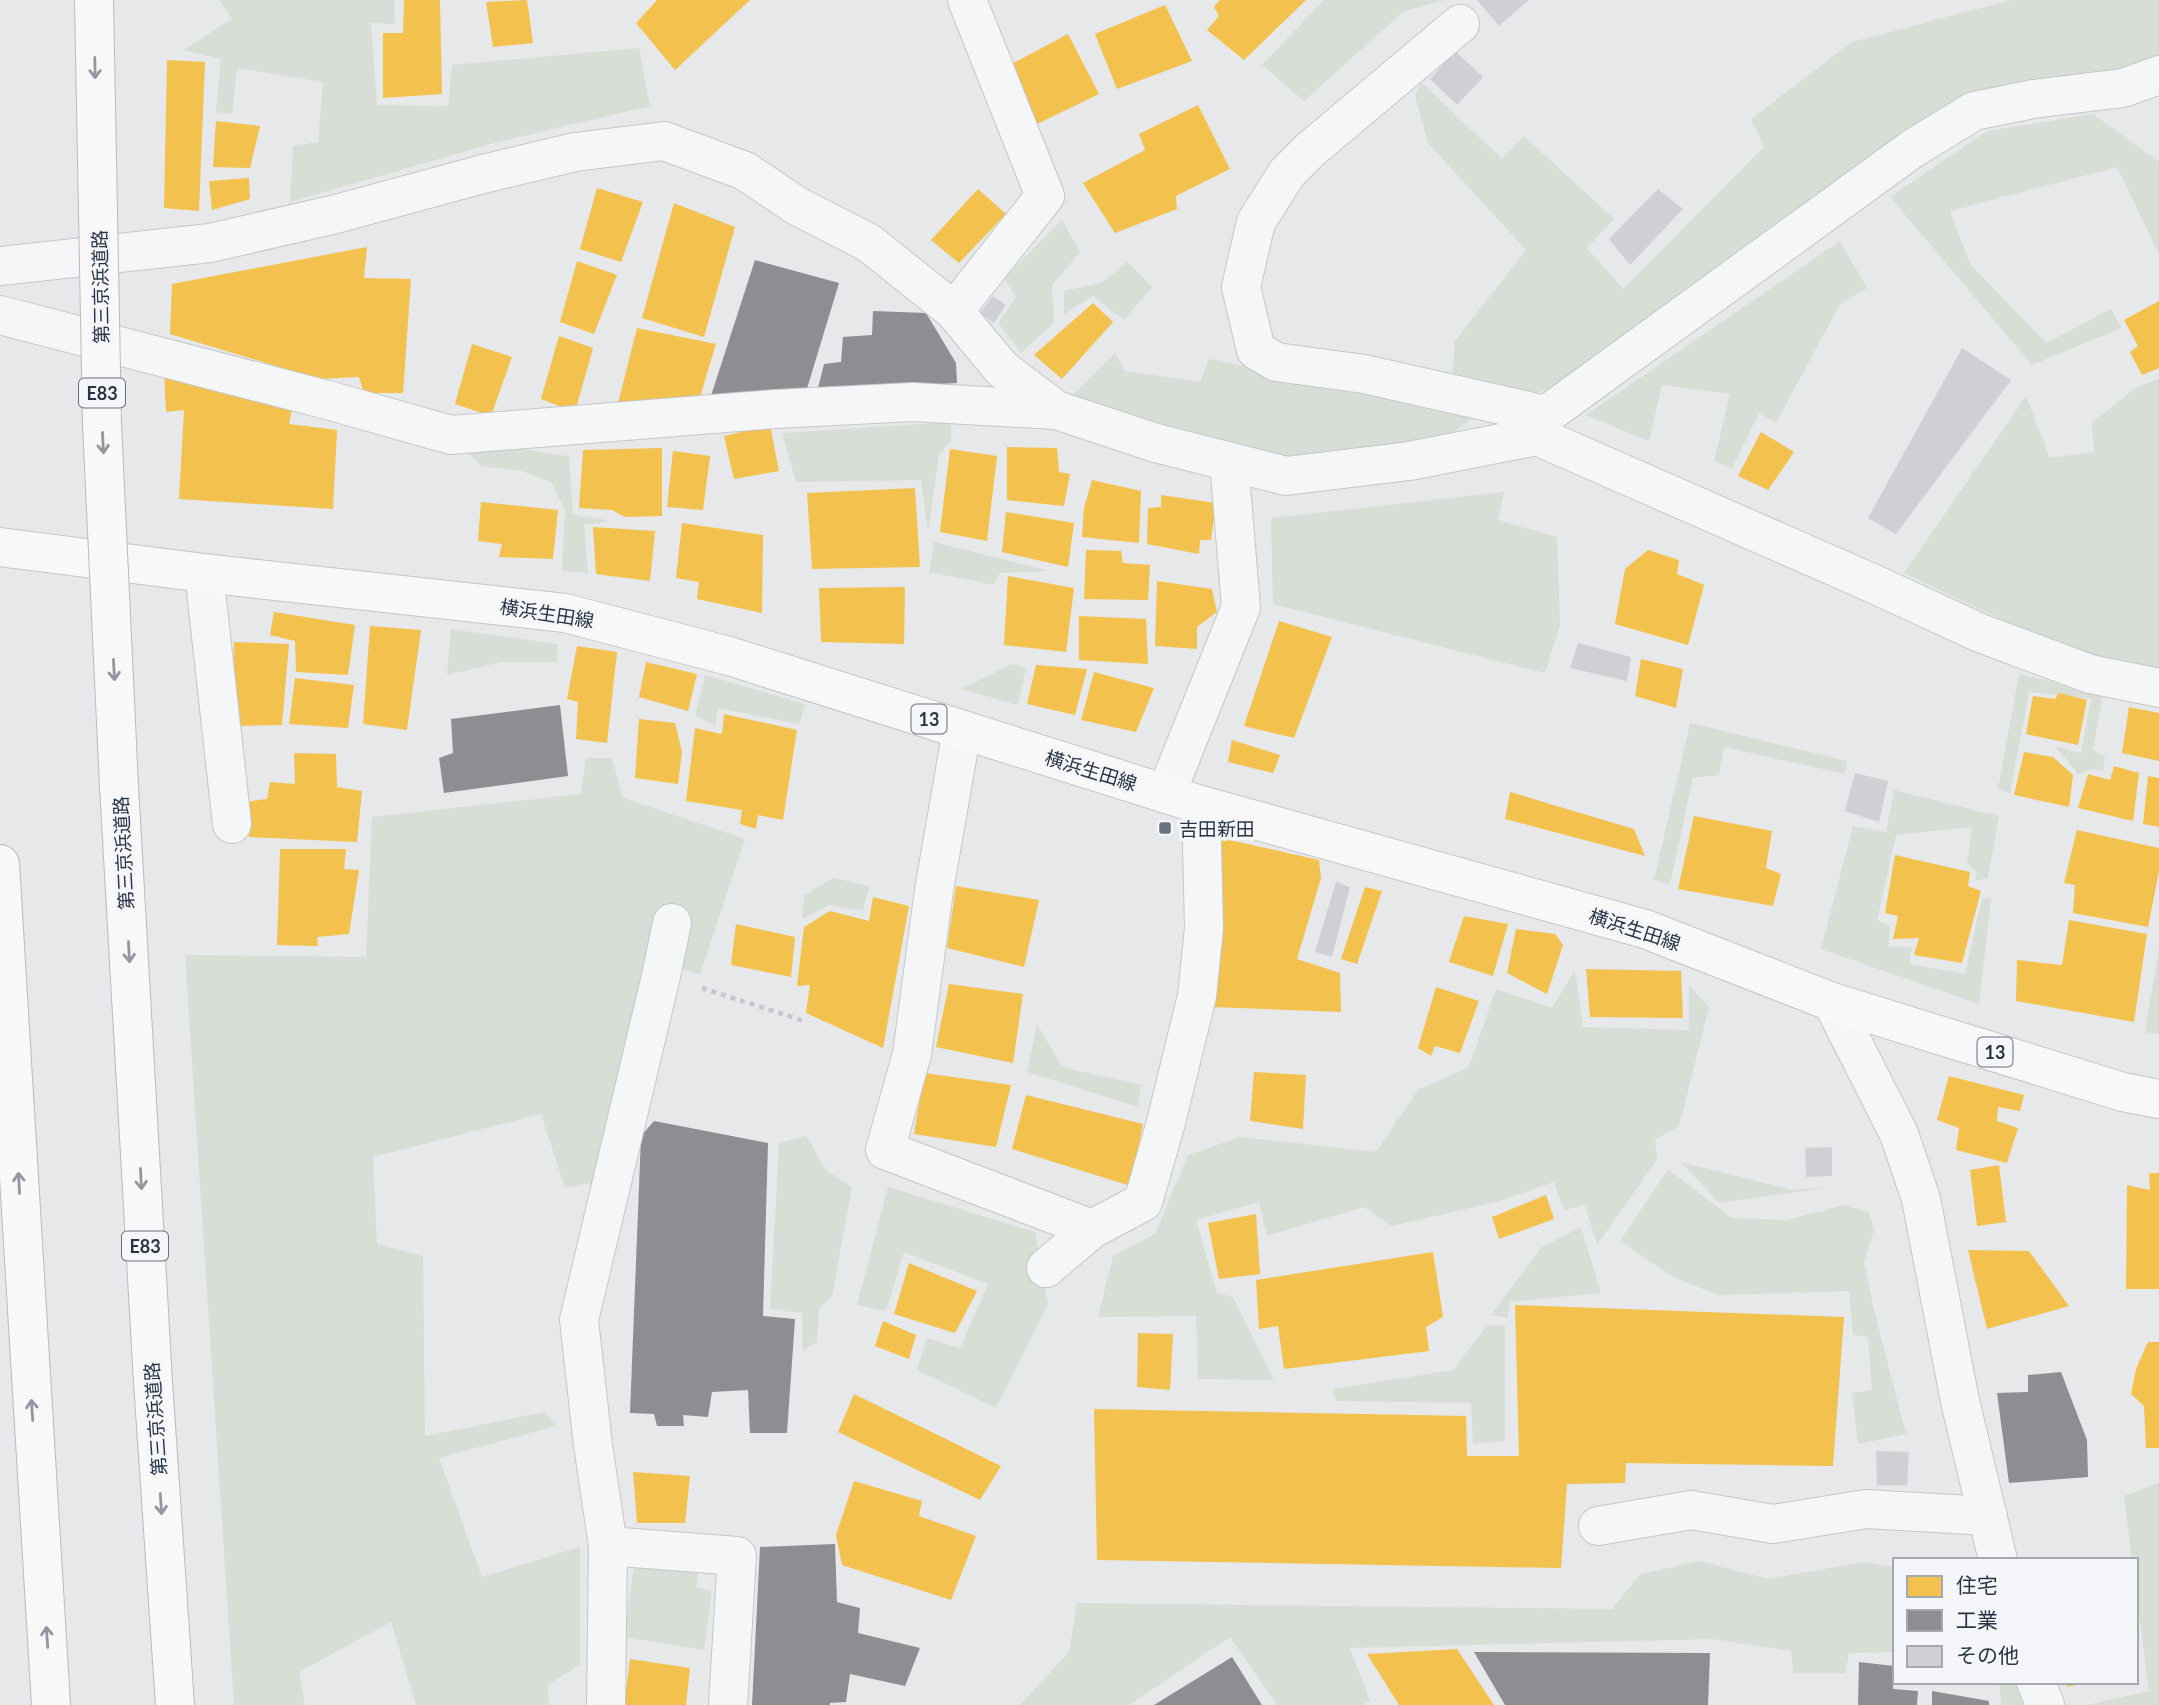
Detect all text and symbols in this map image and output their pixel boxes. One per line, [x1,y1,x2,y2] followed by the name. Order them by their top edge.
[88,56,102,79] one-way arrow
[88,230,112,344] street label: 第三京浜道路
[79,379,125,408] road number: E83
[97,431,110,454] one-way arrow
[498,594,596,632] street label: 横浜生田線
[108,658,121,681] one-way arrow
[912,704,946,734] road number: 13
[1042,745,1140,795] street label: 横浜生田線
[109,795,137,911] street label: 第三京浜道路
[1179,817,1255,840] place label: 吉田新田
[1157,820,1173,836] marker: 吉田新田
[1586,903,1684,955] street label: 横浜生田線
[122,940,135,963] one-way arrow
[1978,1037,2012,1066] road number: 13
[135,1168,148,1191] one-way arrow
[12,1172,25,1195] one-way arrow
[122,1232,168,1260] road number: E83
[140,1361,170,1477] street label: 第三京浜道路
[25,1399,38,1422] one-way arrow
[155,1492,168,1515] one-way arrow
[1893,1558,2138,1684] legend
[1956,1572,1998,1597] text: 住宅
[1956,1607,1998,1632] text: 工業
[40,1626,53,1649] one-way arrow
[1956,1642,2019,1667] text: その他

